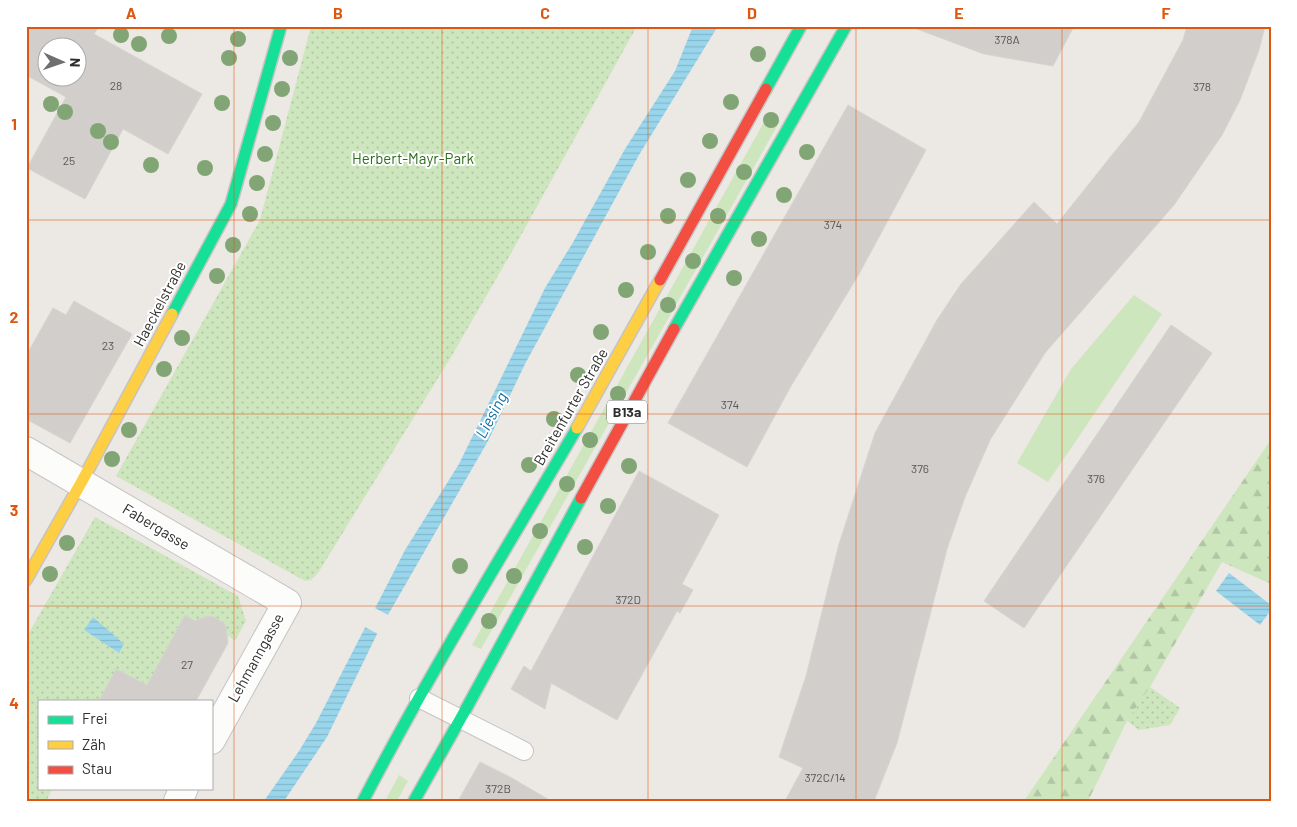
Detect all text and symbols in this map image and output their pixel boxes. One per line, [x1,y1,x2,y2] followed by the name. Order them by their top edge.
[126,3,137,22] text: A
[333,3,343,22] text: B
[540,3,550,22] text: C
[747,3,757,22] text: D
[954,3,964,22] text: E
[1162,3,1171,22] text: F
[994,32,1020,46] house number: 378A
[38,38,88,88] north arrow
[67,58,84,67] text: N
[110,78,122,92] house number: 28
[1193,79,1211,93] house number: 378
[11,114,17,133] text: 1
[352,149,475,167] park label: Herbert-Mayr-Park
[63,153,75,167] house number: 25
[824,217,842,231] house number: 374
[129,258,189,349] street label: Haeckelstraße
[10,307,19,326] text: 2
[102,338,114,352] house number: 23
[529,345,611,468] street label: Breitenfurter Straße
[471,389,510,441] water label: Liesing
[721,397,739,411] house number: 374
[607,401,647,424] road number: B13a
[911,461,929,475] house number: 376
[1087,471,1105,485] house number: 376
[120,499,193,553] street label: Fabergasse
[10,500,18,519] text: 3
[615,592,641,606] house number: 372D
[223,610,287,705] street label: Lehmanngasse
[181,657,193,671] house number: 27
[9,693,19,712] text: 4
[38,700,212,790] legend
[82,709,108,727] text: Frei
[82,735,106,753] text: Zäh
[82,759,112,777] text: Stau
[804,770,846,784] house number: 372C/14
[485,781,511,795] house number: 372B

